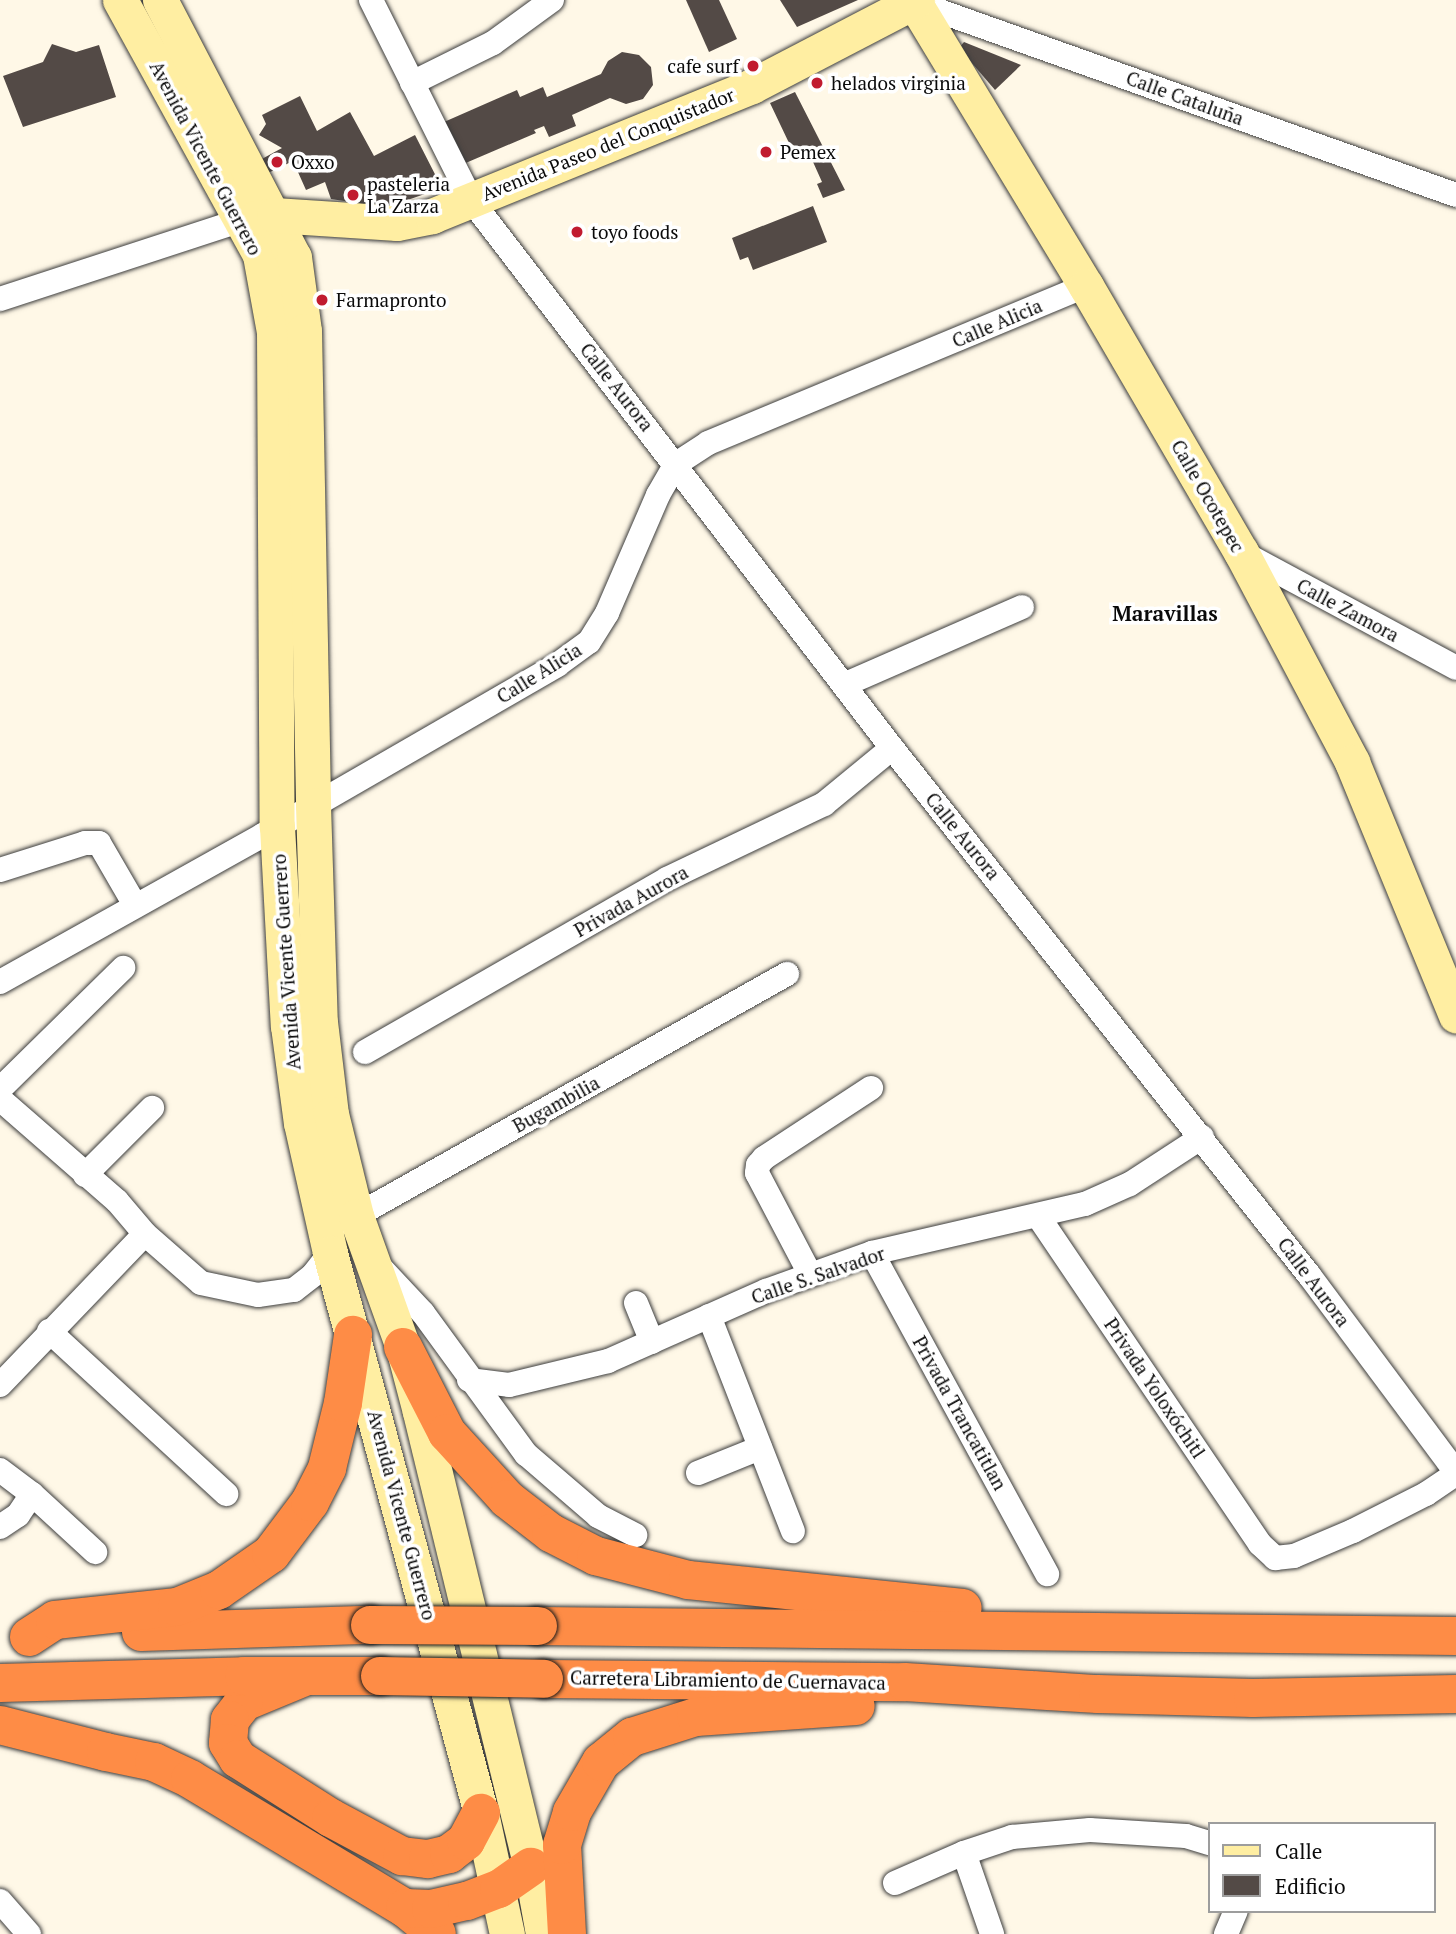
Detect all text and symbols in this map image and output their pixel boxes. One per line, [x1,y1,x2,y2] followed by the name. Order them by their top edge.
[667,55,739,77] place label: cafe surf
[145,57,267,259] street label: Avenida Vicente Guerrero
[745,58,761,74] marker: cafe surf
[1123,66,1247,130] street label: Calle Cataluña
[831,72,966,94] place label: helados virginia
[809,75,825,91] marker: helados virginia
[478,83,738,205] street label: Avenida Paseo del Conquistador
[780,141,836,163] place label: Pemex
[758,144,774,160] marker: Pemex
[291,151,335,173] place label: Oxxo
[269,154,285,170] marker: Oxxo
[367,173,450,217] place label: pasteleria La Zarza
[345,187,361,203] marker: pasteleria La Zarza
[591,221,679,243] place label: toyo foods
[569,224,585,240] marker: toyo foods
[336,289,447,311] place label: Farmapronto
[314,292,330,308] marker: Farmapronto
[948,294,1046,352] street label: Calle Alicia
[575,338,659,436] street label: Calle Aurora
[1167,436,1249,556] street label: Calle Ocotepec
[1293,574,1403,646] street label: Calle Zamora
[1112,600,1218,626] district label: Maravillas
[492,638,586,708] street label: Calle Alicia
[921,788,1005,884] street label: Calle Aurora
[267,853,305,1071] street label: Avenida Vicente Guerrero
[570,860,692,942] street label: Privada Aurora
[509,1071,603,1137] street label: Bugambilia
[1273,1233,1355,1331] street label: Calle Aurora
[748,1241,888,1309] street label: Calle S. Salvador
[1100,1314,1210,1462] street label: Privada Yoloxóchitl
[908,1332,1012,1494] street label: Privada Trancatitlan
[363,1407,441,1623] street label: Avenida Vicente Guerrero
[570,1666,886,1694] street label: Carretera Libramiento de Cuernavaca
[1208,1822,1435,1913] legend
[1275,1837,1322,1865] text: Calle
[1275,1872,1346,1900] text: Edificio

